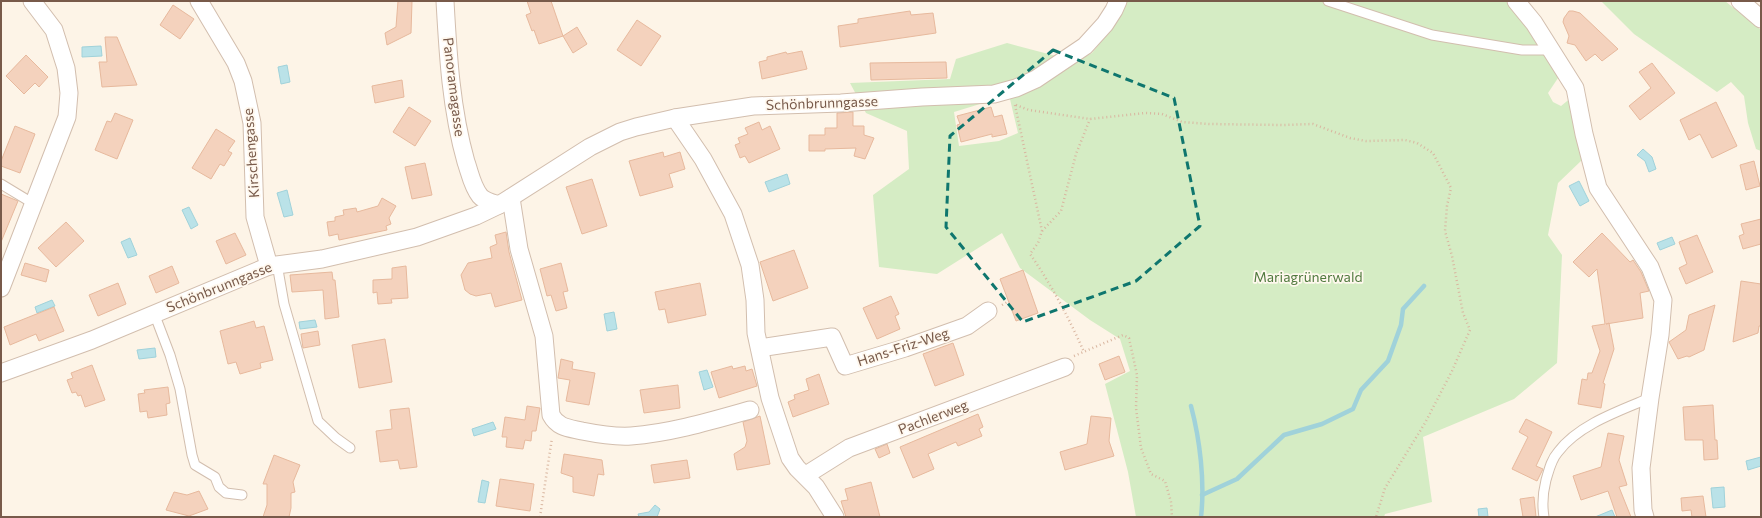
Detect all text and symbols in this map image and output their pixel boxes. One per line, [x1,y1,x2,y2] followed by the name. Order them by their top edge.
[440,36,469,137] street label: Panoramagasse
[766,92,878,113] street label: Schönbrunngasse
[239,108,262,199] street label: Kirschengasse
[164,258,274,315] street label: Schönbrunngasse
[1253,268,1363,285] park label: Mariagrünerwald
[855,324,951,369] street label: Hans-Friz-Weg
[895,395,971,438] street label: Pachlerweg

